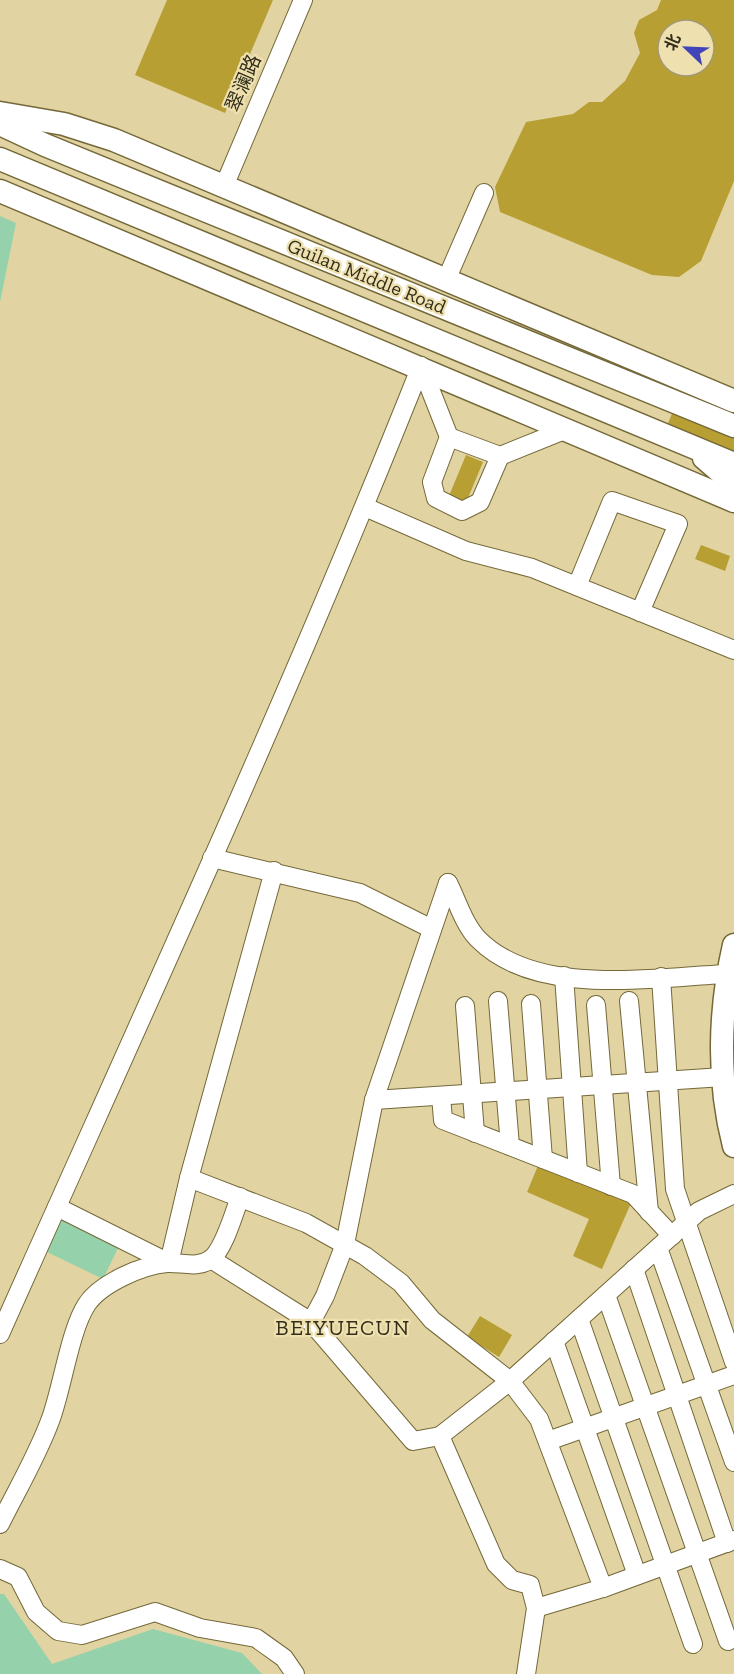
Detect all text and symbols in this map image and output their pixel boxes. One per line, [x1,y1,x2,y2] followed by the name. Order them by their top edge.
[656,18,716,78] north arrow
[661,31,685,53] text: 北
[220,51,266,115] street label: 翠澜路
[284,233,450,319] street label: Guilan Middle Road
[275,1314,411,1341] district label: BEIYUECUN

